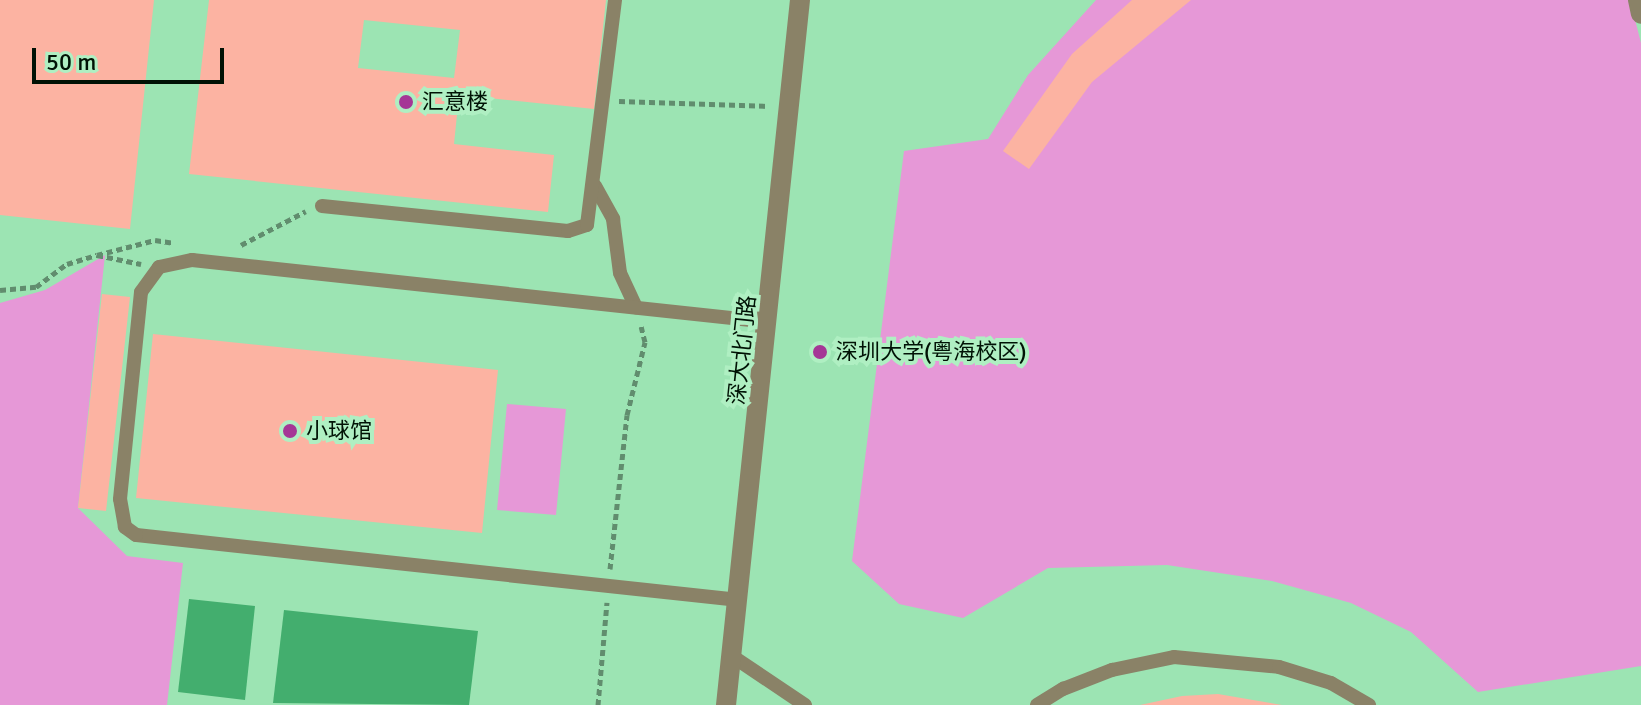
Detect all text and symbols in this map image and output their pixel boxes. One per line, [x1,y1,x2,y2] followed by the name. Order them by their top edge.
[36,32,228,82] scale bar
[46,47,96,77] text: 50 m
[422,89,488,115] place label: 汇意楼
[397,93,415,111] marker: 汇意楼
[723,294,761,406] street label: 深大北门路
[836,339,1027,365] place label: 深圳大学(粤海校区)
[811,343,829,361] marker: 深圳大学(粤海校区)
[306,418,372,444] place label: 小球馆
[281,422,299,440] marker: 小球馆

